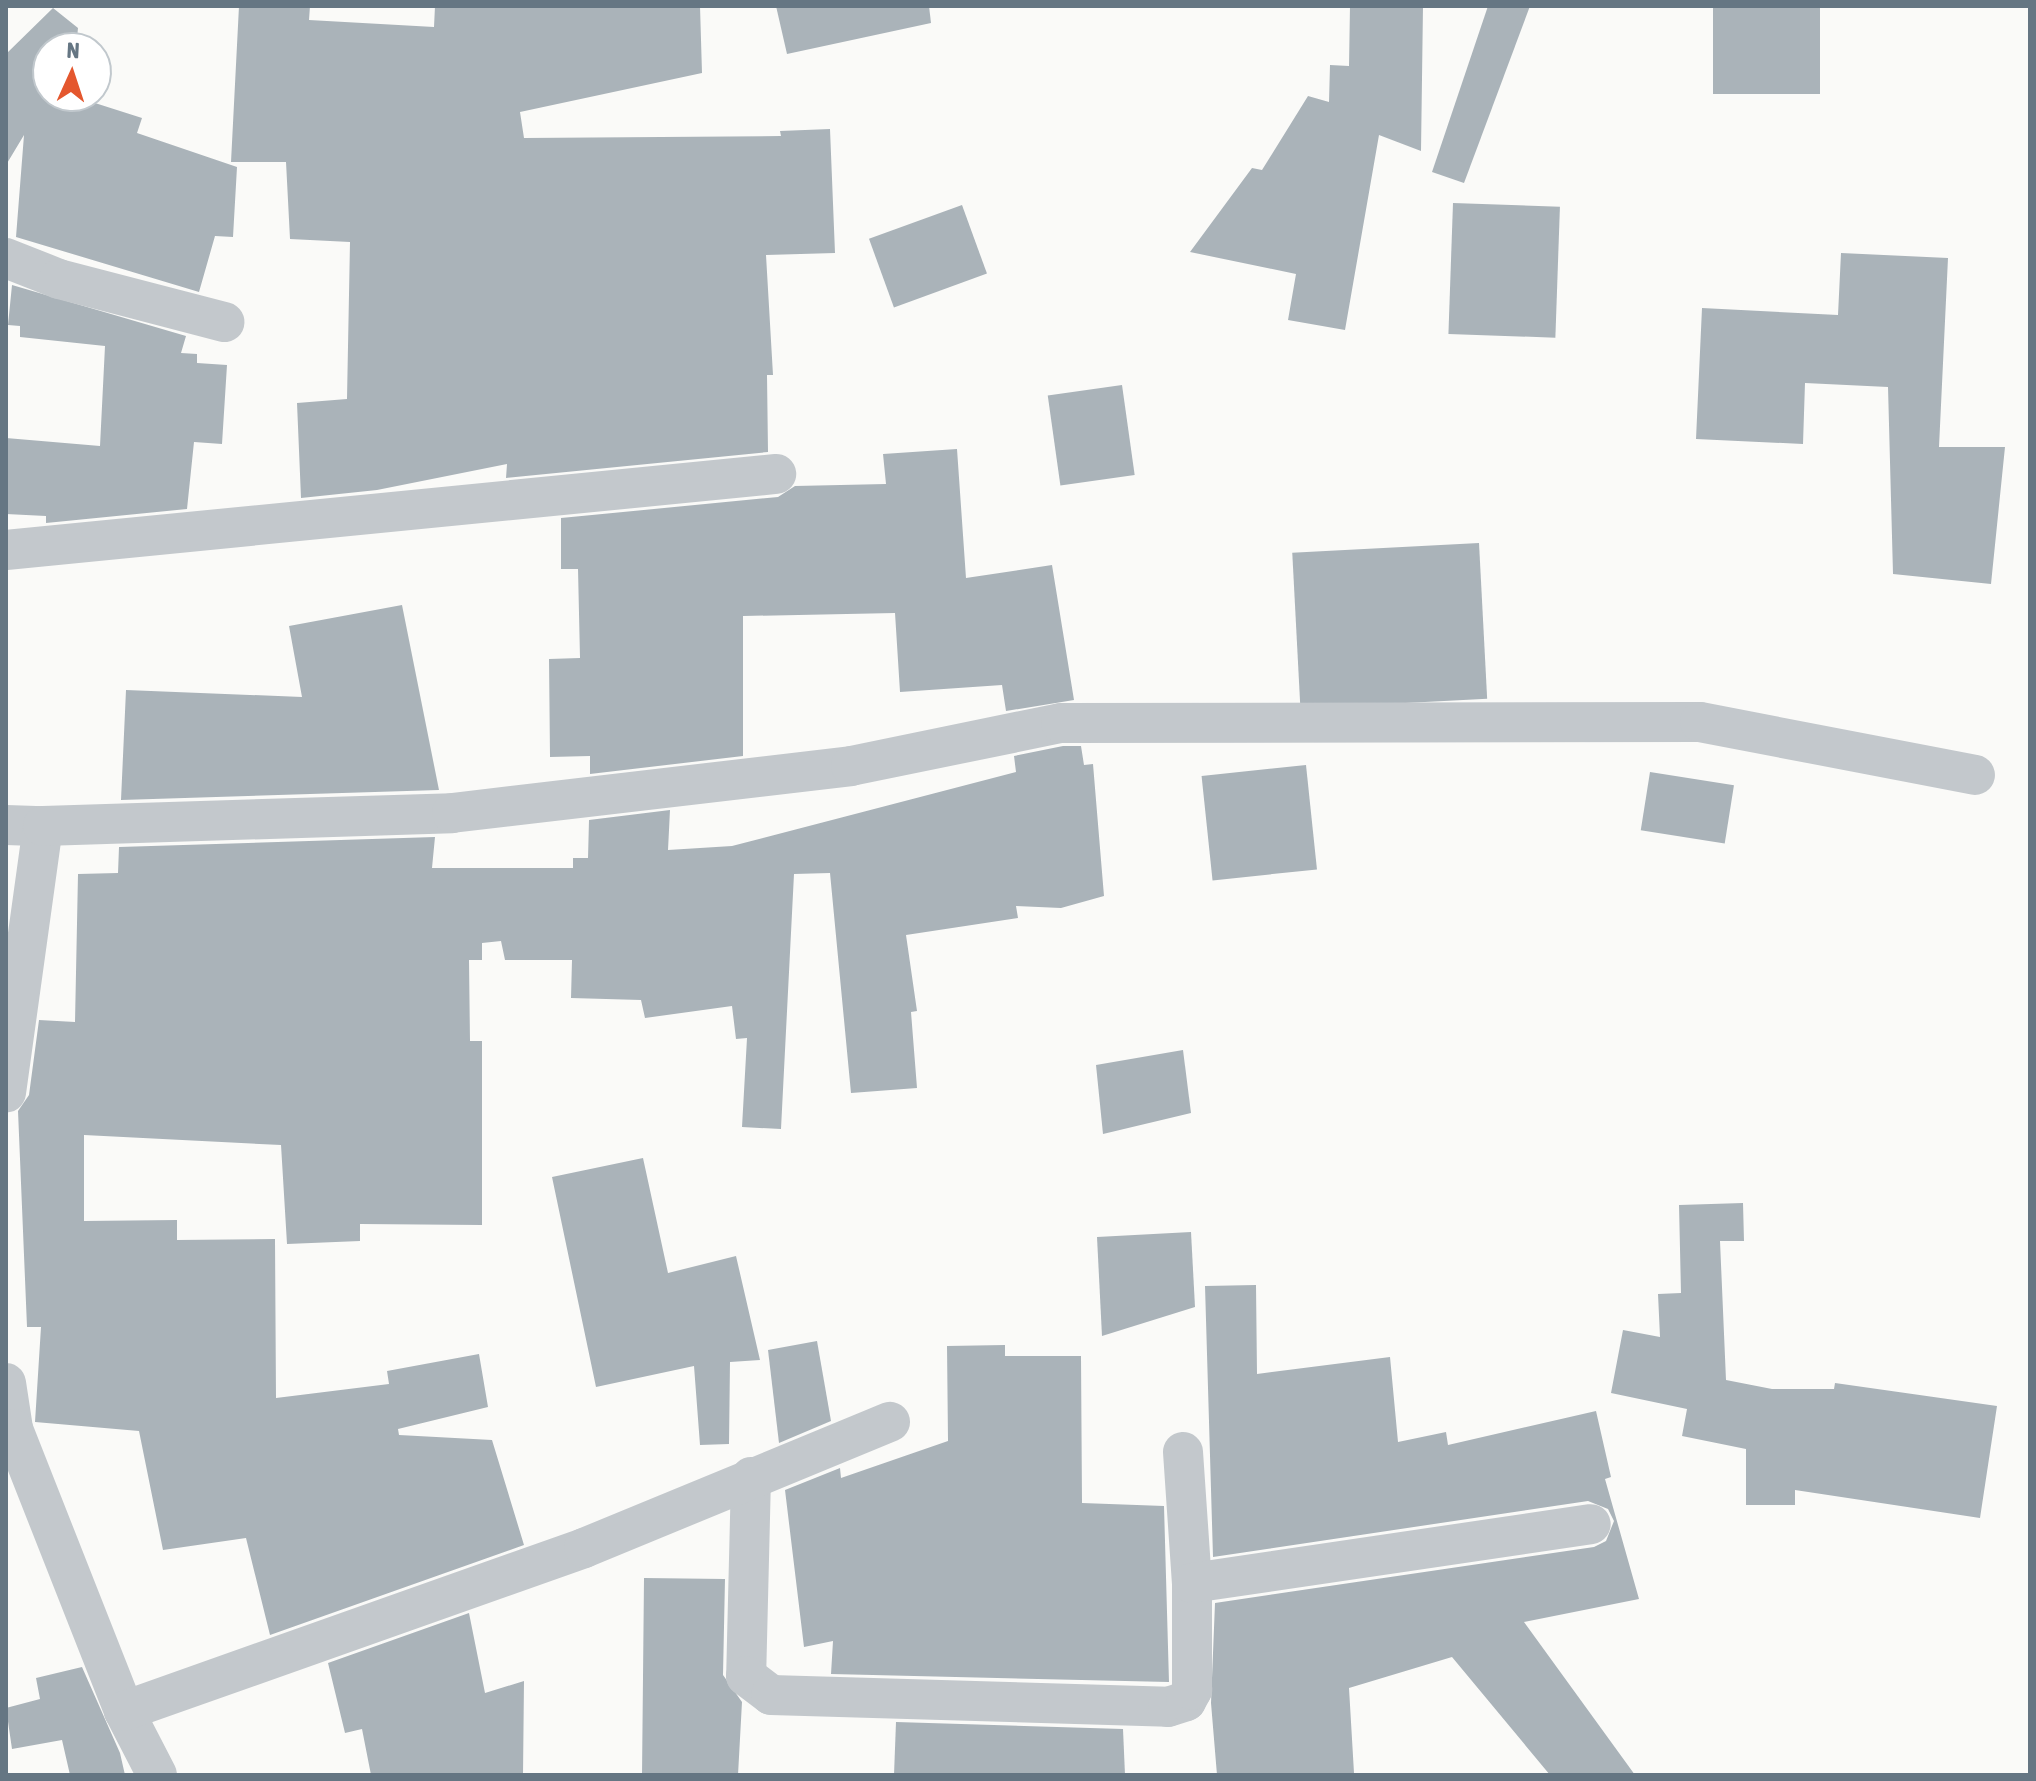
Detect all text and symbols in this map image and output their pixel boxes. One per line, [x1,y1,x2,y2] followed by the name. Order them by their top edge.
[32,32,112,112] north arrow
[66,37,80,63] text: N

